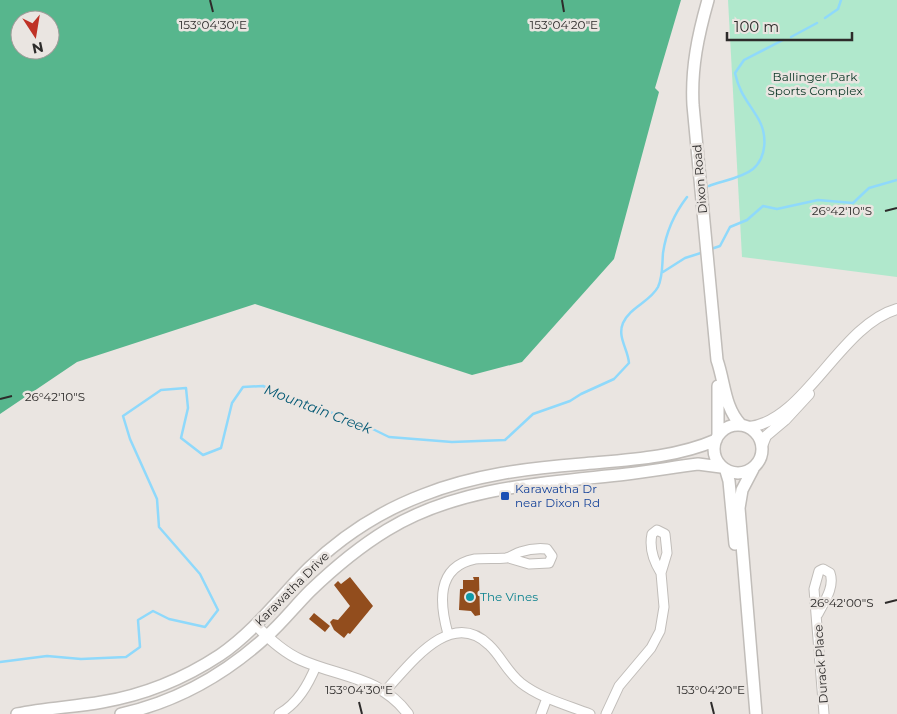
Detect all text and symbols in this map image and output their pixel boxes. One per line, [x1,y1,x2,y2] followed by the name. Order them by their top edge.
[10,10,60,60] north arrow
[727,10,852,42] scale bar
[179,17,247,32] text: 153°04'30"E
[530,17,598,32] text: 153°04'20"E
[734,17,779,36] text: 100 m
[30,38,45,58] text: N
[767,69,863,98] park label: Ballinger Park Sports Complex
[689,144,710,214] street label: Dixon Road
[812,203,872,218] text: 26°42'10"S
[262,380,375,438] water label: Mountain Creek
[25,389,85,404] text: 26°42'10"S
[515,481,600,510] place label: Karawatha Dr near Dixon Rd
[499,490,511,502] marker: Karawatha Dr near Dixon Rd
[251,548,332,629] street label: Karawatha Drive
[480,589,538,604] place label: The Vines
[464,591,476,603] marker: The Vines
[810,595,874,610] text: 26°42'00"S
[810,624,831,704] street label: Durack Place
[325,682,393,697] text: 153°04'30"E
[677,682,745,697] text: 153°04'20"E

